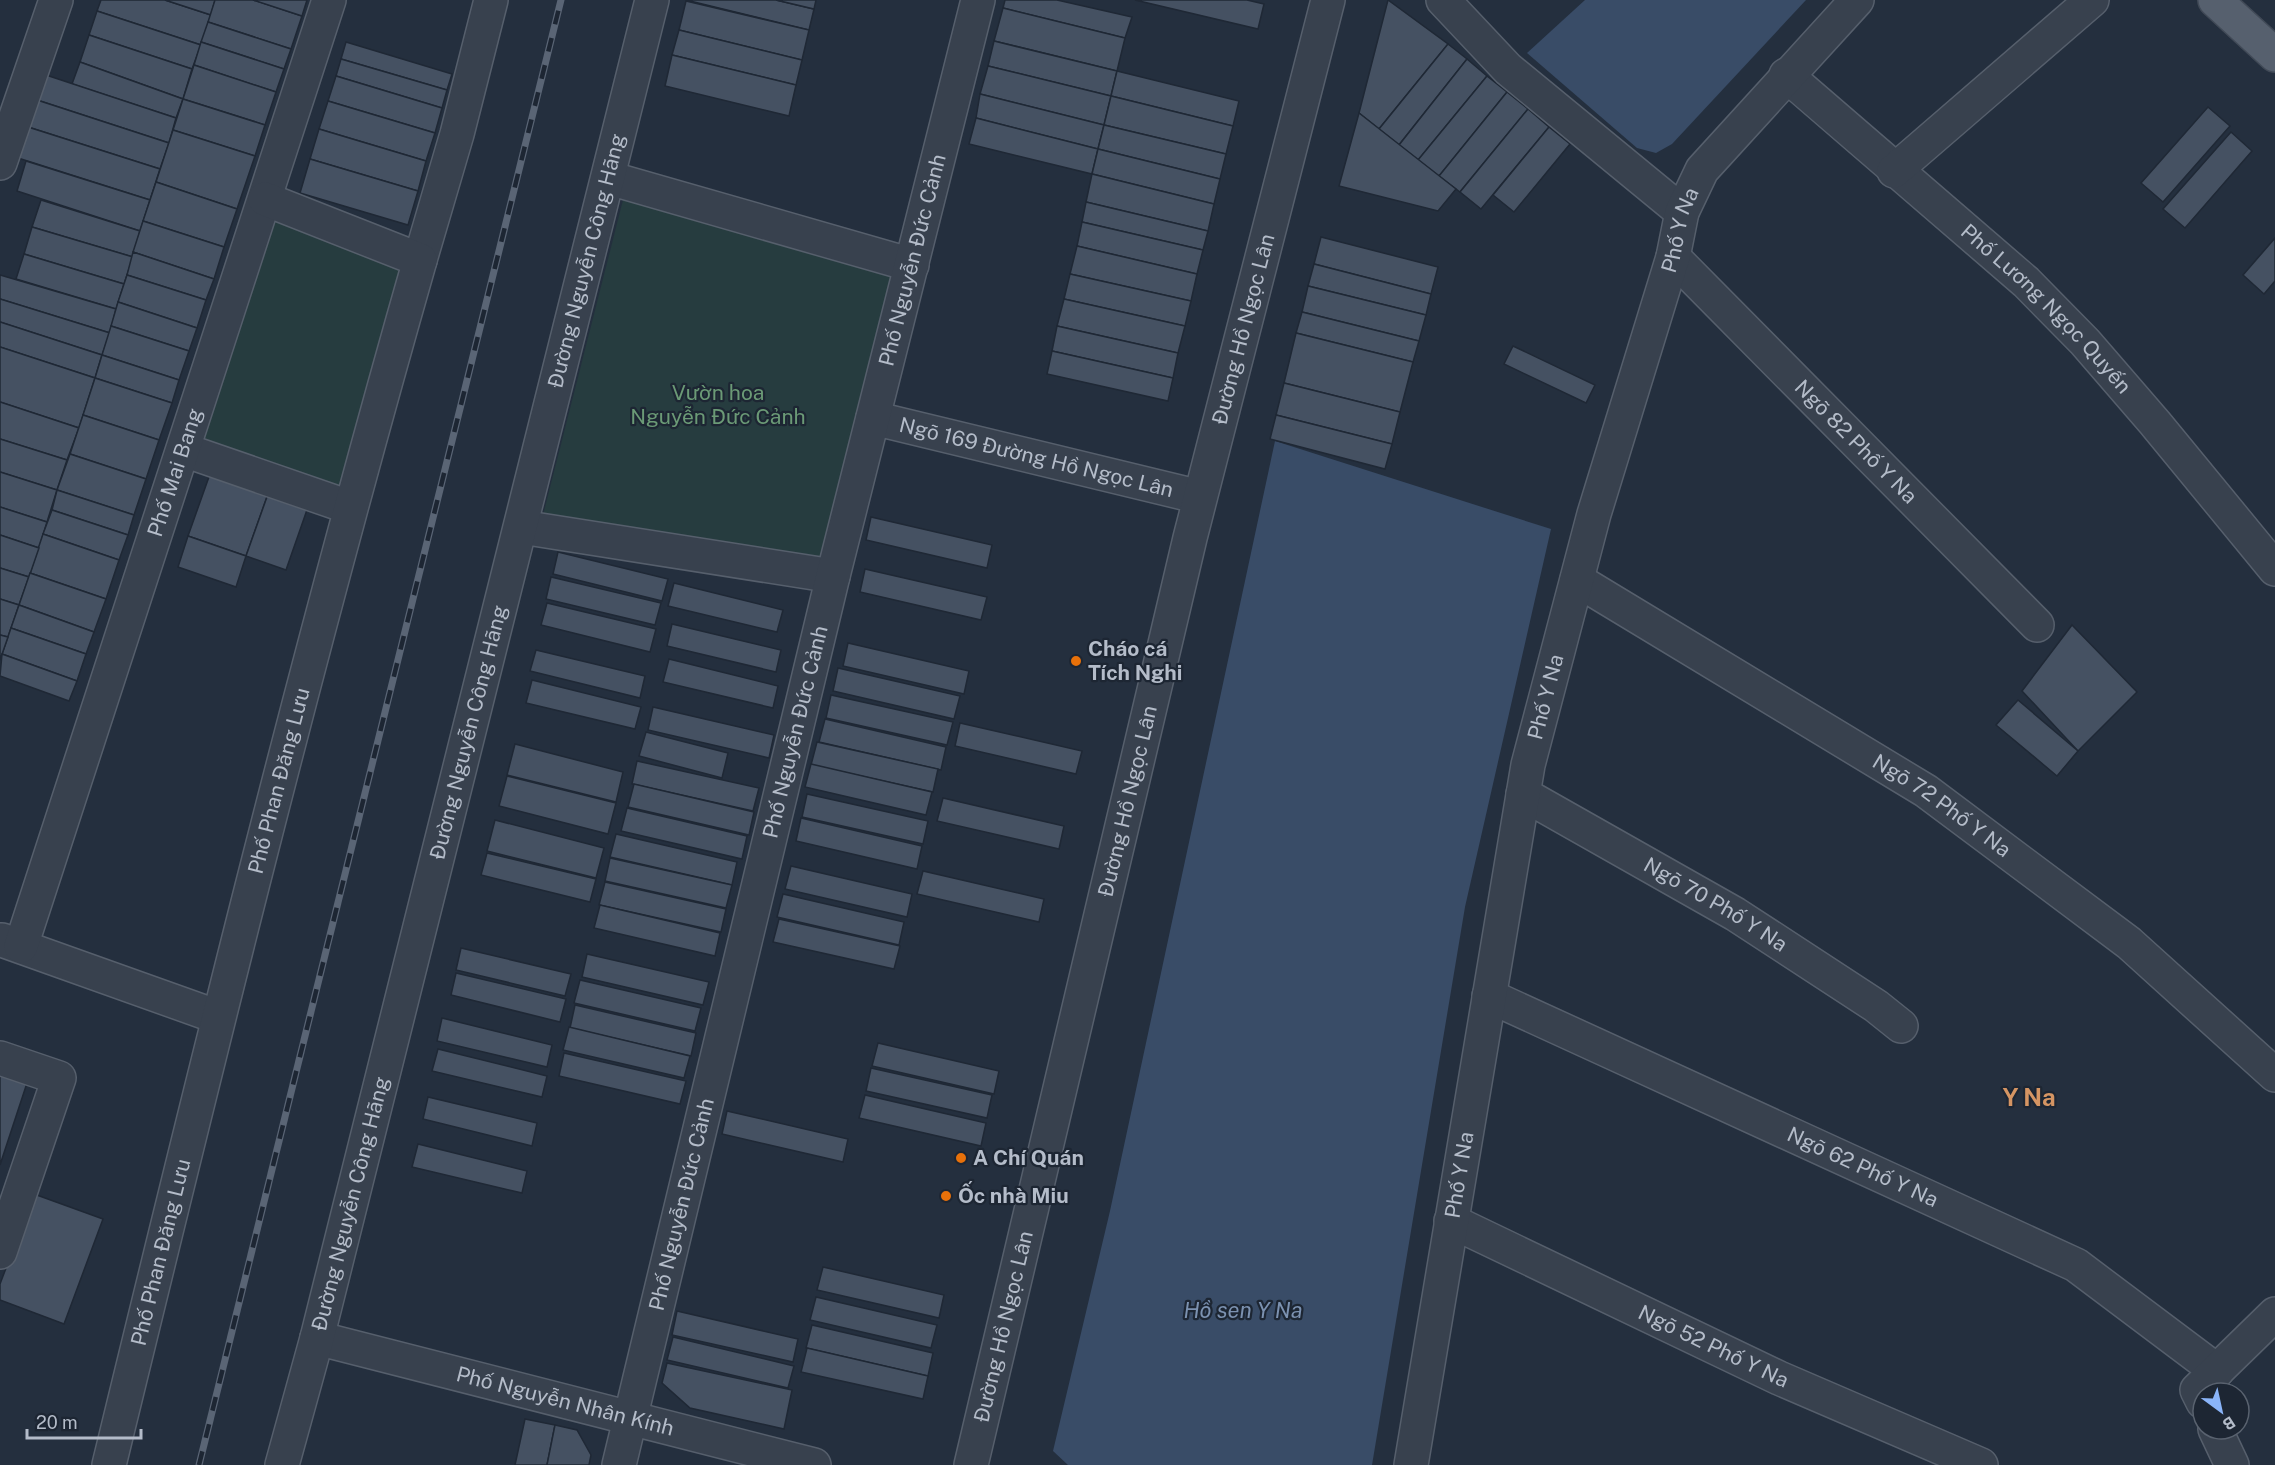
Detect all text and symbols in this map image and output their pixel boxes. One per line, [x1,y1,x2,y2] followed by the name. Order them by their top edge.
[542,131,630,391] street label: Đường Nguyễn Công Hãng
[873,151,951,369] street label: Phố Nguyễn Đức Cảnh
[1656,183,1704,276] street label: Phố Y Na
[1956,219,2137,398] street label: Phố Lương Ngọc Quyến
[1207,231,1280,427] street label: Đường Hồ Ngọc Lân
[1790,374,1923,509] street label: Ngõ 82 Phố Y Na
[630,380,806,429] park label: Vườn hoa Nguyễn Đức Cảnh
[142,405,207,540] street label: Phố Mai Bang
[897,412,1176,502] street label: Ngõ 169 Đường Hồ Ngọc Lân
[424,602,512,862] street label: Đường Nguyễn Công Hãng
[757,623,833,841] street label: Phố Nguyễn Đức Cảnh
[1088,636,1182,685] place label: Cháo cá Tích Nghi
[1522,651,1569,742] street label: Phố Y Na
[1069,654,1083,668] marker: Cháo cá Tích Nghi
[243,685,315,877] street label: Phố Phan Đăng Lưu
[1093,703,1162,899] street label: Đường Hồ Ngọc Lân
[1868,749,2016,862] street label: Ngõ 72 Phố Y Na
[1639,852,1792,957] street label: Ngõ 70 Phố Y Na
[306,1074,394,1334] street label: Đường Nguyễn Công Hãng
[2002,1083,2056,1111] district label: Y Na
[644,1095,719,1313] street label: Phố Nguyễn Đức Cảnh
[1783,1121,1942,1212] street label: Ngõ 62 Phố Y Na
[1439,1130,1479,1220] street label: Phố Y Na
[973,1145,1084,1170] place label: A Chí Quán
[954,1151,968,1165] marker: A Chí Quán
[126,1156,195,1348] street label: Phố Phan Đăng Lưu
[958,1181,1069,1208] place label: Ốc nhà Miu
[939,1189,953,1203] marker: Ốc nhà Miu
[968,1228,1038,1425] street label: Đường Hồ Ngọc Lân
[1183,1297,1303,1323] water label: Hồ sen Y Na
[1634,1300,1793,1393] street label: Ngõ 52 Phố Y Na
[454,1361,677,1441] street label: Phố Nguyễn Nhân Kính
[2191,1381,2251,1441] north arrow
[27,1402,141,1440] scale bar
[36,1412,78,1433] text: 20 m
[2219,1412,2239,1434] text: B

